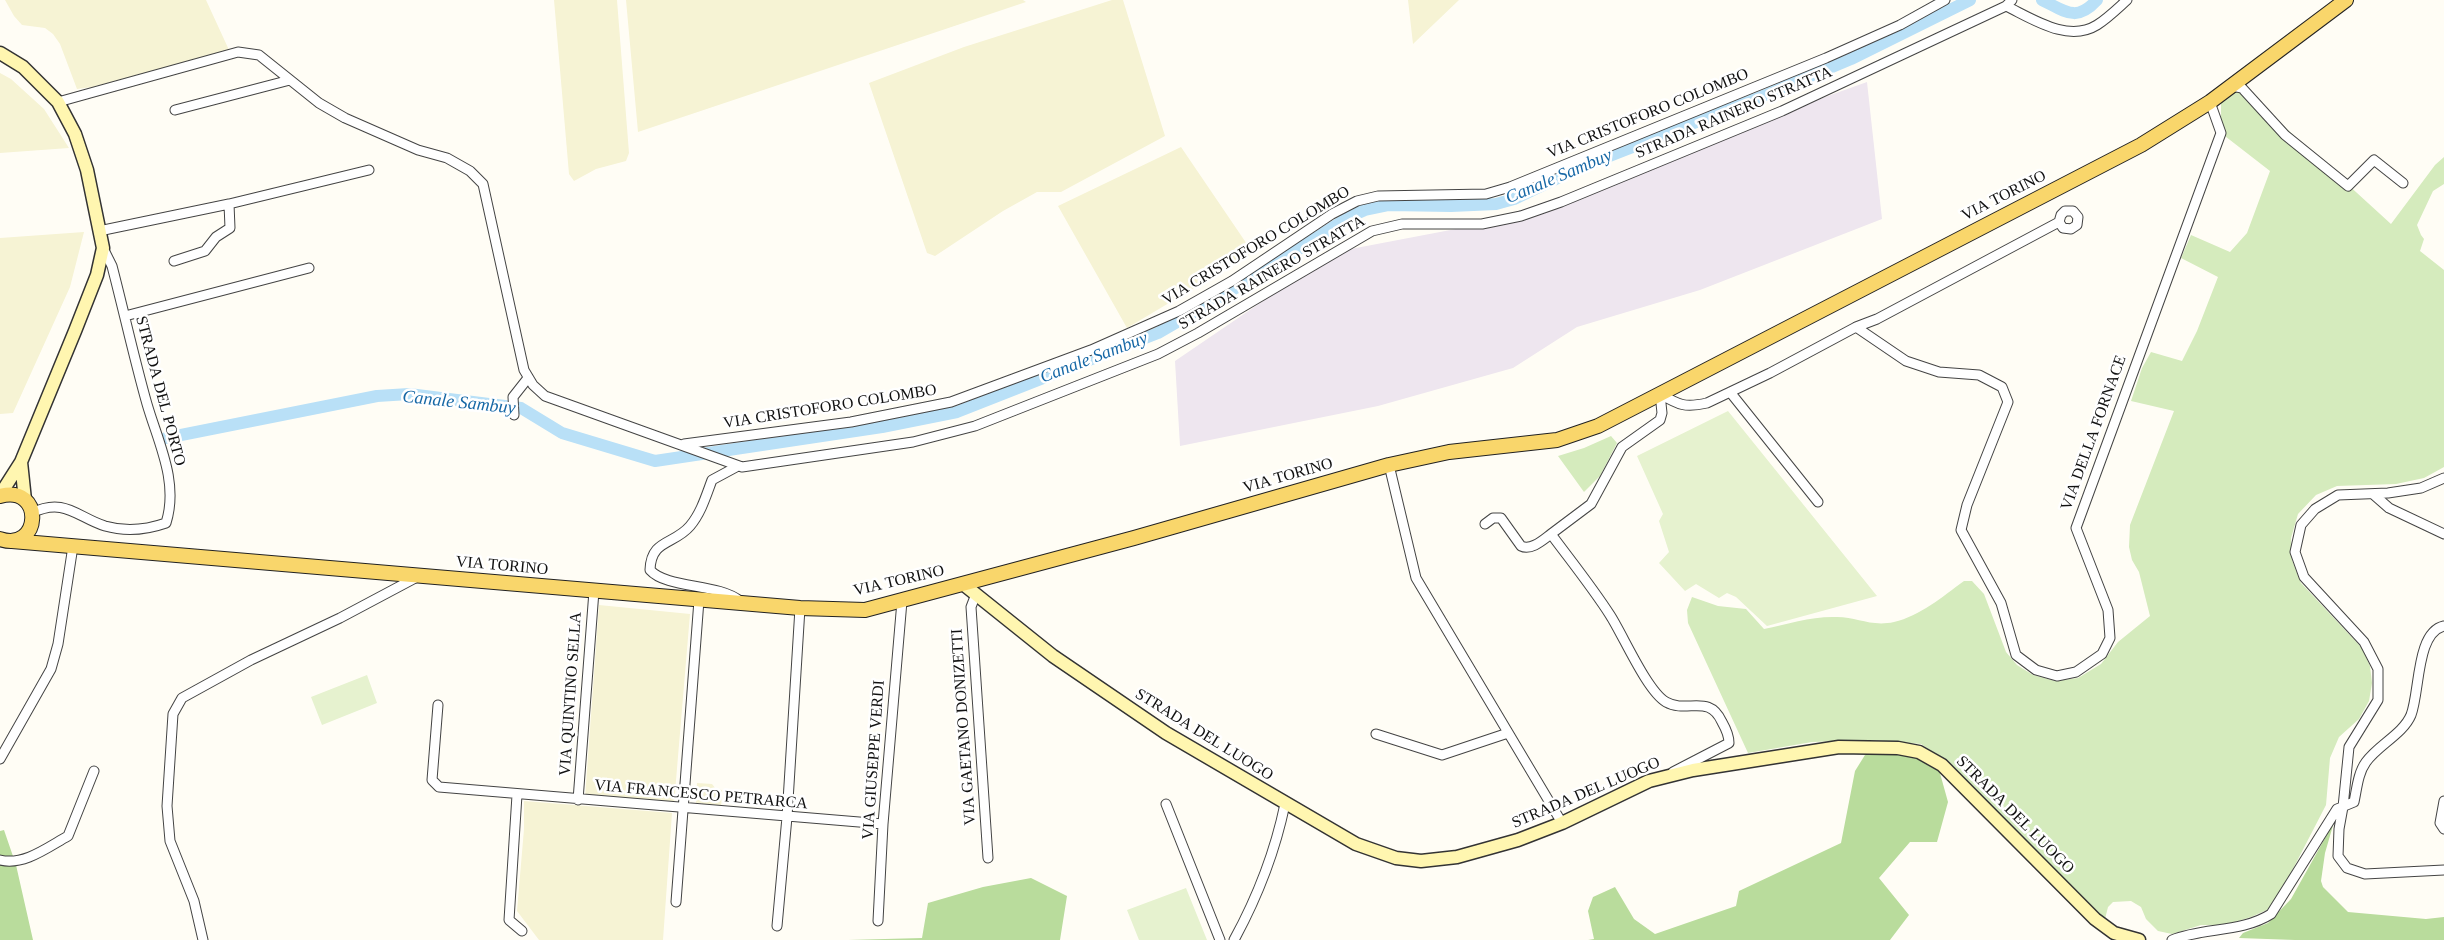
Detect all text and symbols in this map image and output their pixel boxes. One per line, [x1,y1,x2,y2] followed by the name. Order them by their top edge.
[1633,63,1835,163] street label: STRADA RAINERO STRATTA
[1544,65,1752,163] street label: VIA CRISTOFORO COLOMBO
[1503,145,1615,209] water label: Canale Sambuy
[1958,166,2050,226] street label: VIA TORINO
[1159,182,1353,310] street label: VIA CRISTOFORO COLOMBO
[1175,212,1369,334] street label: STRADA RAINERO STRATTA
[131,314,189,468] street label: STRADA DEL PORTO
[1037,328,1151,388] water label: Canale Sambuy
[2057,353,2131,513] street label: VIA DELLA FORNACE
[722,381,938,433] street label: VIA CRISTOFORO COLOMBO
[401,386,517,420] water label: Canale Sambuy
[1241,454,1335,498] street label: VIA TORINO
[455,552,549,580] street label: VIA TORINO
[852,561,946,601] street label: VIA TORINO
[556,611,586,777] street label: VIA QUINTINO SELLA
[948,628,980,826] street label: VIA GAETANO DONIZETTI
[859,680,889,840] street label: VIA GIUSEPPE VERDI
[1131,685,1277,785] street label: STRADA DEL LUOGO
[1952,752,2078,878] street label: STRADA DEL LUOGO
[1509,753,1663,833] street label: STRADA DEL LUOGO
[593,776,809,814] street label: VIA FRANCESCO PETRARCA

